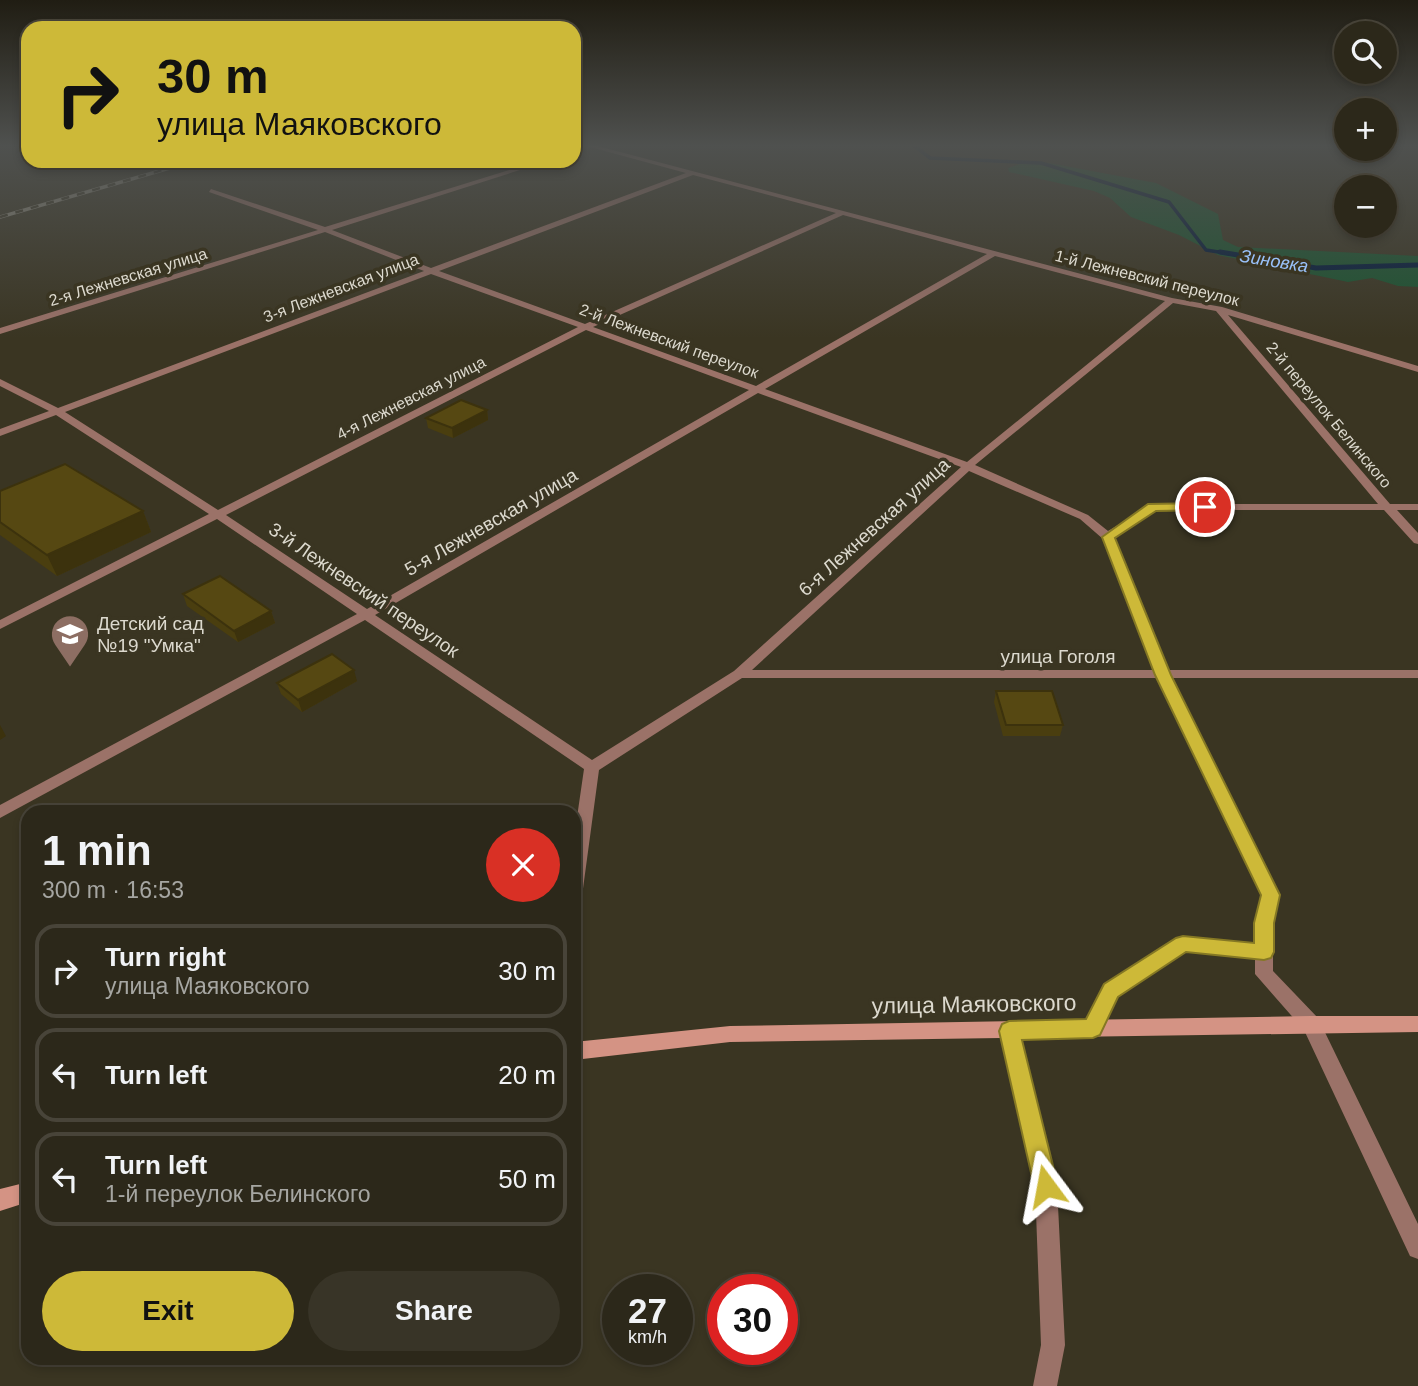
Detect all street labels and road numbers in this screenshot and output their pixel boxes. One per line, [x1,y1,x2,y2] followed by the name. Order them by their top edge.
[47,245,209,309] street label: 2-я Лежневская улица
[1053,247,1242,309] street label: 1-й Лежневский переулок
[261,251,421,325] street label: 3-я Лежневская улица
[577,301,762,382] street label: 2-й Лежневский переулок
[1263,339,1395,491] street label: 2-й переулок Белинского
[334,353,488,443] street label: 4-я Лежневская улица
[794,453,954,600] street label: 6-я Лежневская улица
[401,464,581,580] street label: 5-я Лежневская улица
[265,518,464,662] street label: 3-й Лежневский переулок
[1000,646,1116,667] street label: улица Гоголя
[871,989,1077,1019] street label: улица Маяковского

